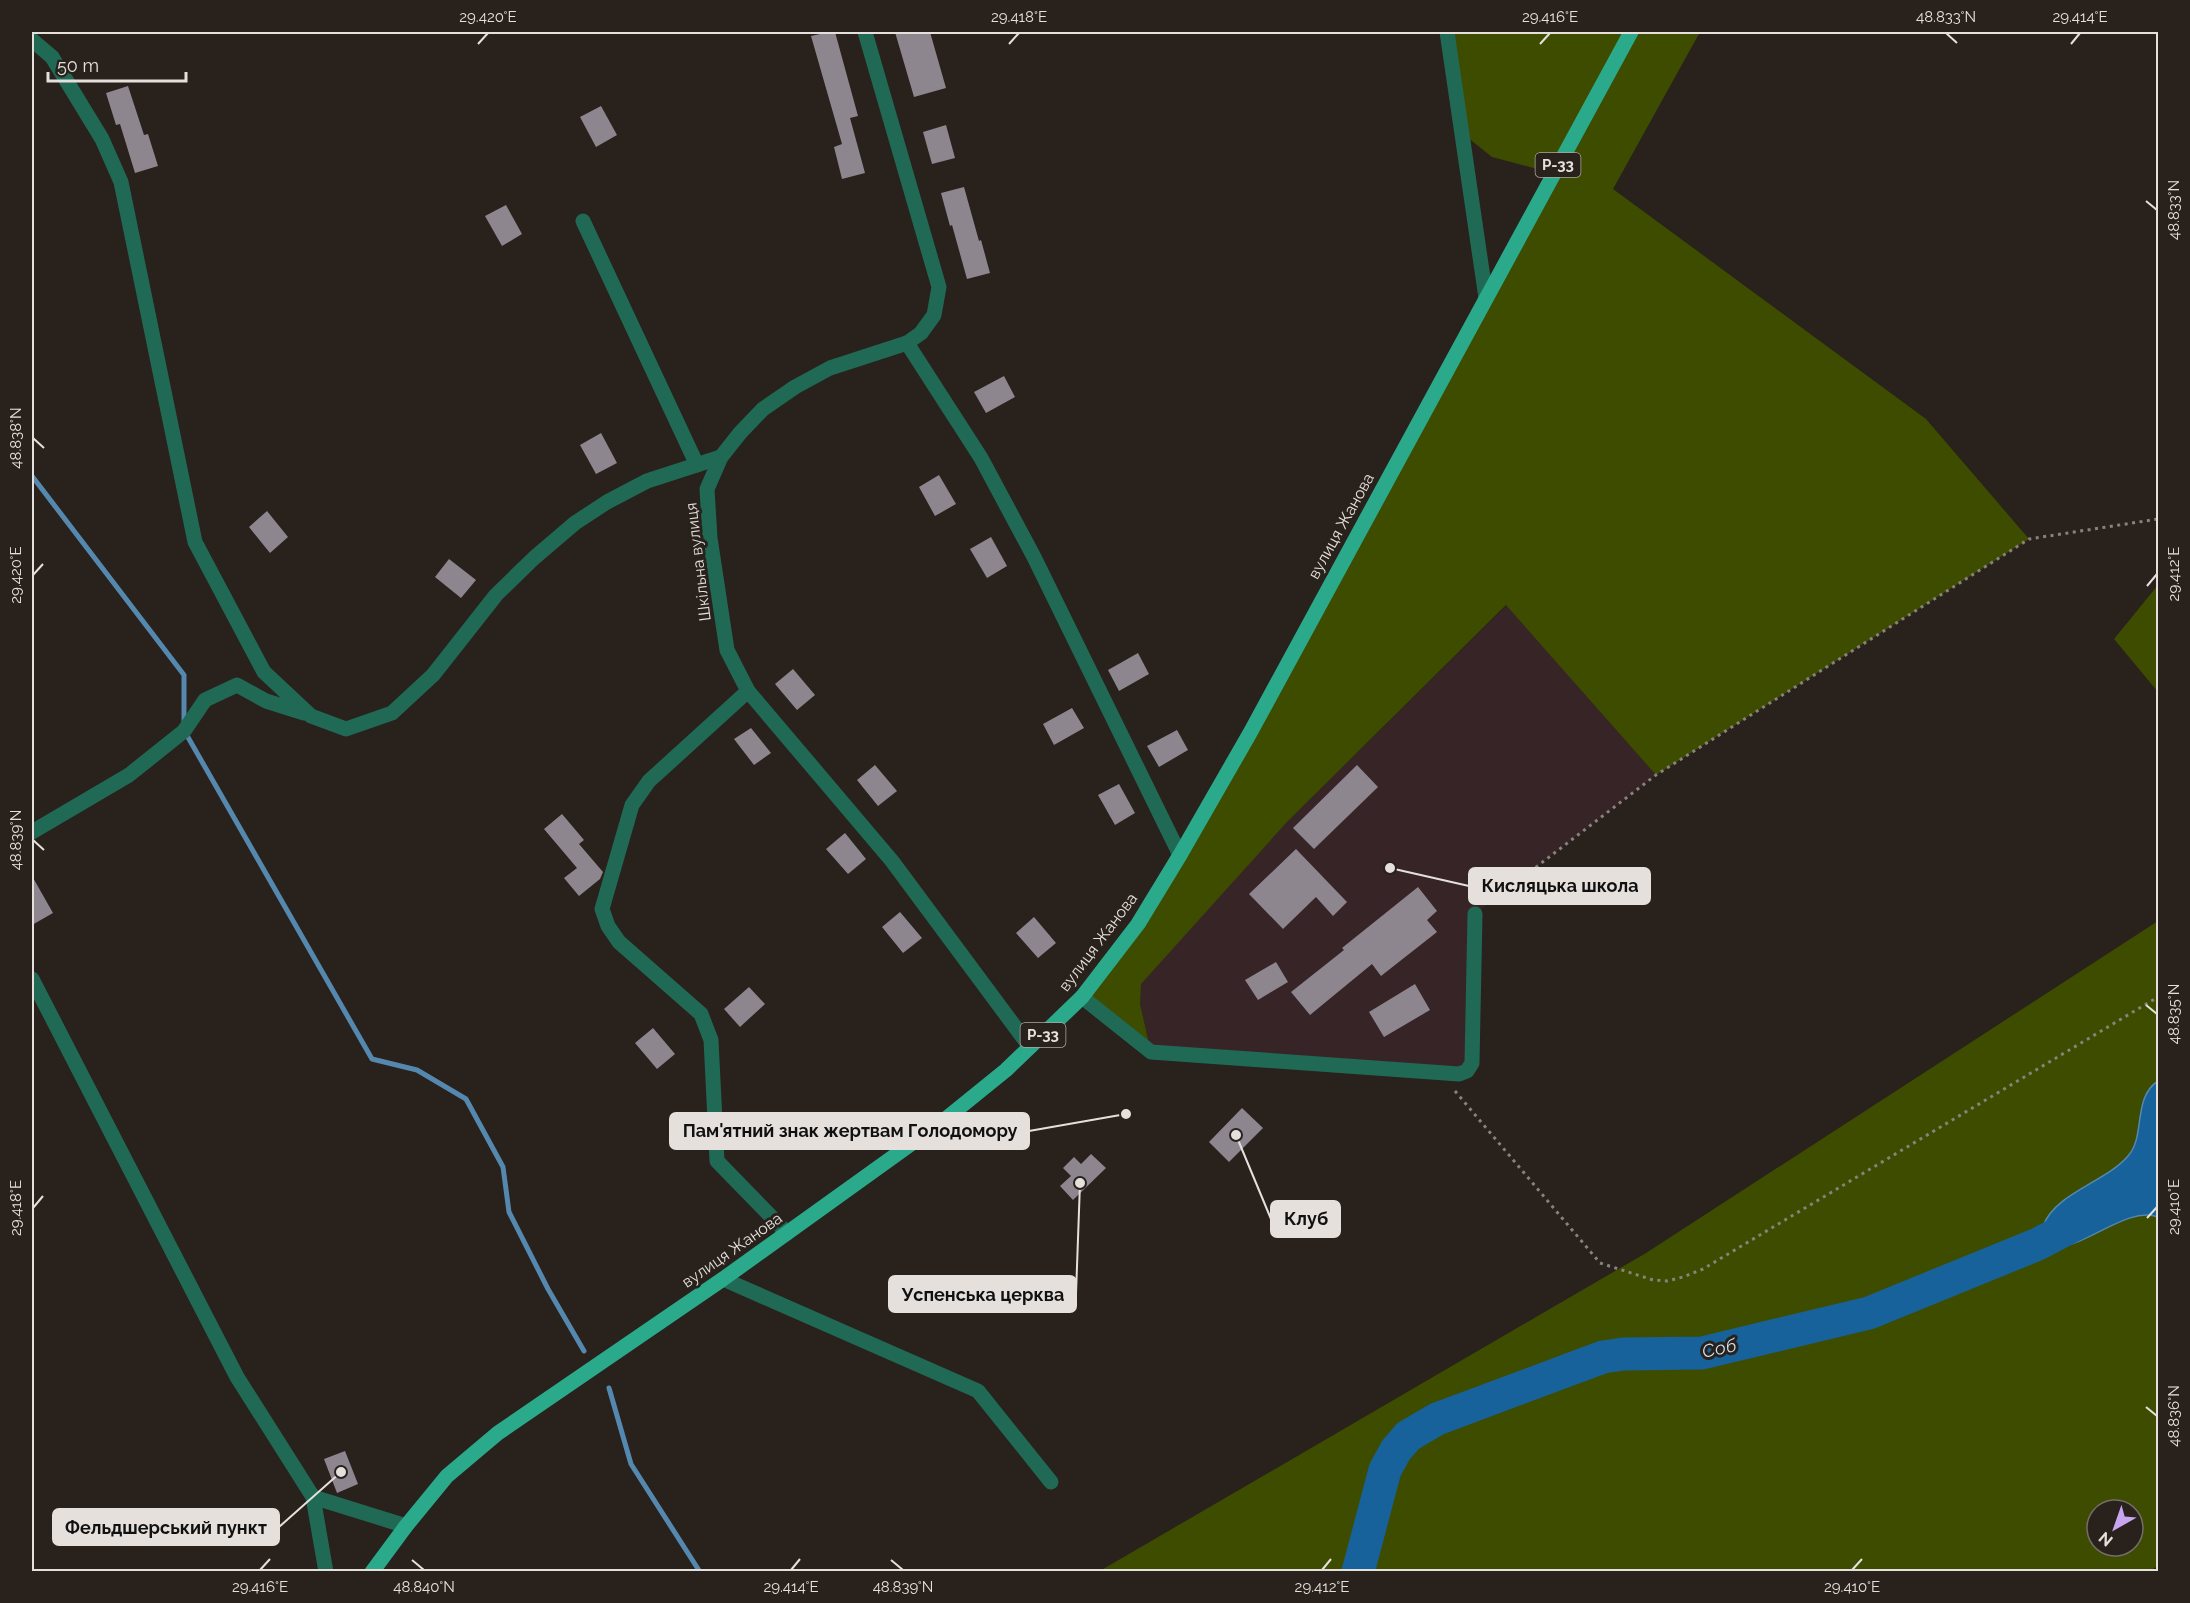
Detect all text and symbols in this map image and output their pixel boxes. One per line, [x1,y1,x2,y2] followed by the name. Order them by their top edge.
[459,8,517,26] text: 29.420°E
[991,8,1047,26] text: 29.418°E
[1522,8,1578,26] text: 29.416°E
[1916,8,1976,26] text: 48.833°N
[2052,8,2108,26] text: 29.414°E
[48,45,186,83] scale bar
[57,55,99,76] text: 50 m
[1536,153,1580,177] road number: Р-33
[2165,180,2183,240] text: 48.833°N
[7,407,25,469] text: 48.838°N
[1304,470,1378,582] street label: вулиця Жанова
[681,502,715,622] street label: Шкільна вулиця
[7,546,25,604] text: 29.420°E
[2165,547,2183,601] text: 29.412°E
[7,810,25,870] text: 48.839°N
[1469,868,1650,904] callout: Кисляцька школа
[1482,875,1638,896] text: Кисляцька школа
[1055,889,1141,995] street label: вулиця Жанова
[2165,984,2183,1044] text: 48.835°N
[1020,1023,1066,1047] road number: Р-33
[670,1113,1029,1149] callout: Пам'ятний знак жертвам Голодомору
[683,1120,1017,1141] text: Пам'ятний знак жертвам Голодомору
[2165,1179,2183,1235] text: 29.410°E
[7,1180,25,1236] text: 29.418°E
[1271,1201,1340,1237] callout: Клуб
[678,1208,786,1292] street label: вулиця Жанова
[1284,1208,1328,1229] text: Клуб
[889,1276,1076,1312] callout: Успенська церква
[901,1284,1064,1305] text: Успенська церква
[1700,1334,1738,1362] water label: Соб
[2165,1385,2183,1447] text: 48.836°N
[2085,1498,2145,1558] north arrow
[53,1509,279,1545] callout: Фельдшерський пункт
[65,1517,267,1538] text: Фельдшерський пункт
[2095,1528,2116,1550] text: N
[232,1578,288,1596] text: 29.416°E
[393,1578,455,1596] text: 48.840°N
[763,1578,819,1596] text: 29.414°E
[873,1578,933,1596] text: 48.839°N
[1295,1578,1349,1596] text: 29.412°E
[1824,1578,1880,1596] text: 29.410°E

